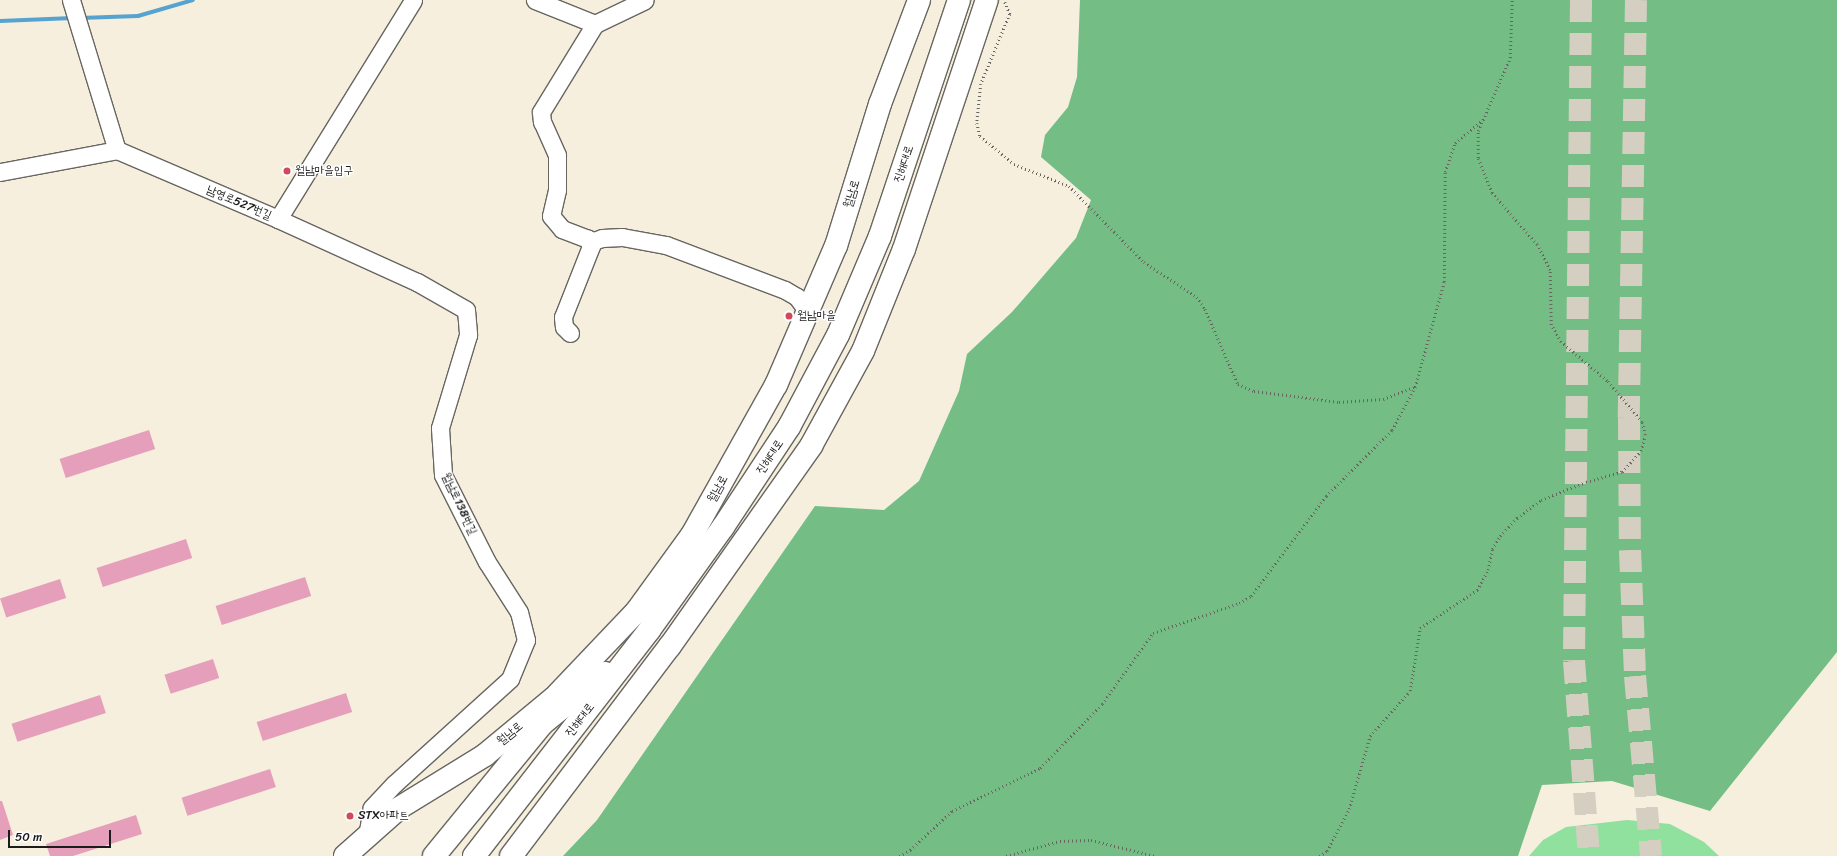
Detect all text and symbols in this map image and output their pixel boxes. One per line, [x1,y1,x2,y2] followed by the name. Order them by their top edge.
[891,143,917,185] street label: 진해대로
[295,164,353,178] place label: 월남마을입구
[282,166,292,176] marker: 월남마을입구
[841,178,863,210] street label: 월남로
[204,183,274,223] street label: 남영로527번길
[797,309,836,323] place label: 월남마을
[784,311,794,321] marker: 월남마을
[753,437,787,477] street label: 진해대로
[438,470,480,538] street label: 월남로138번길
[705,473,731,505] street label: 월남로
[562,700,598,740] street label: 진해대로
[494,719,526,749] street label: 월남로
[358,809,409,823] place label: STX아파트
[345,811,355,821] marker: STX아파트
[10,822,113,848] scale bar
[15,826,42,848] text: 50 m

